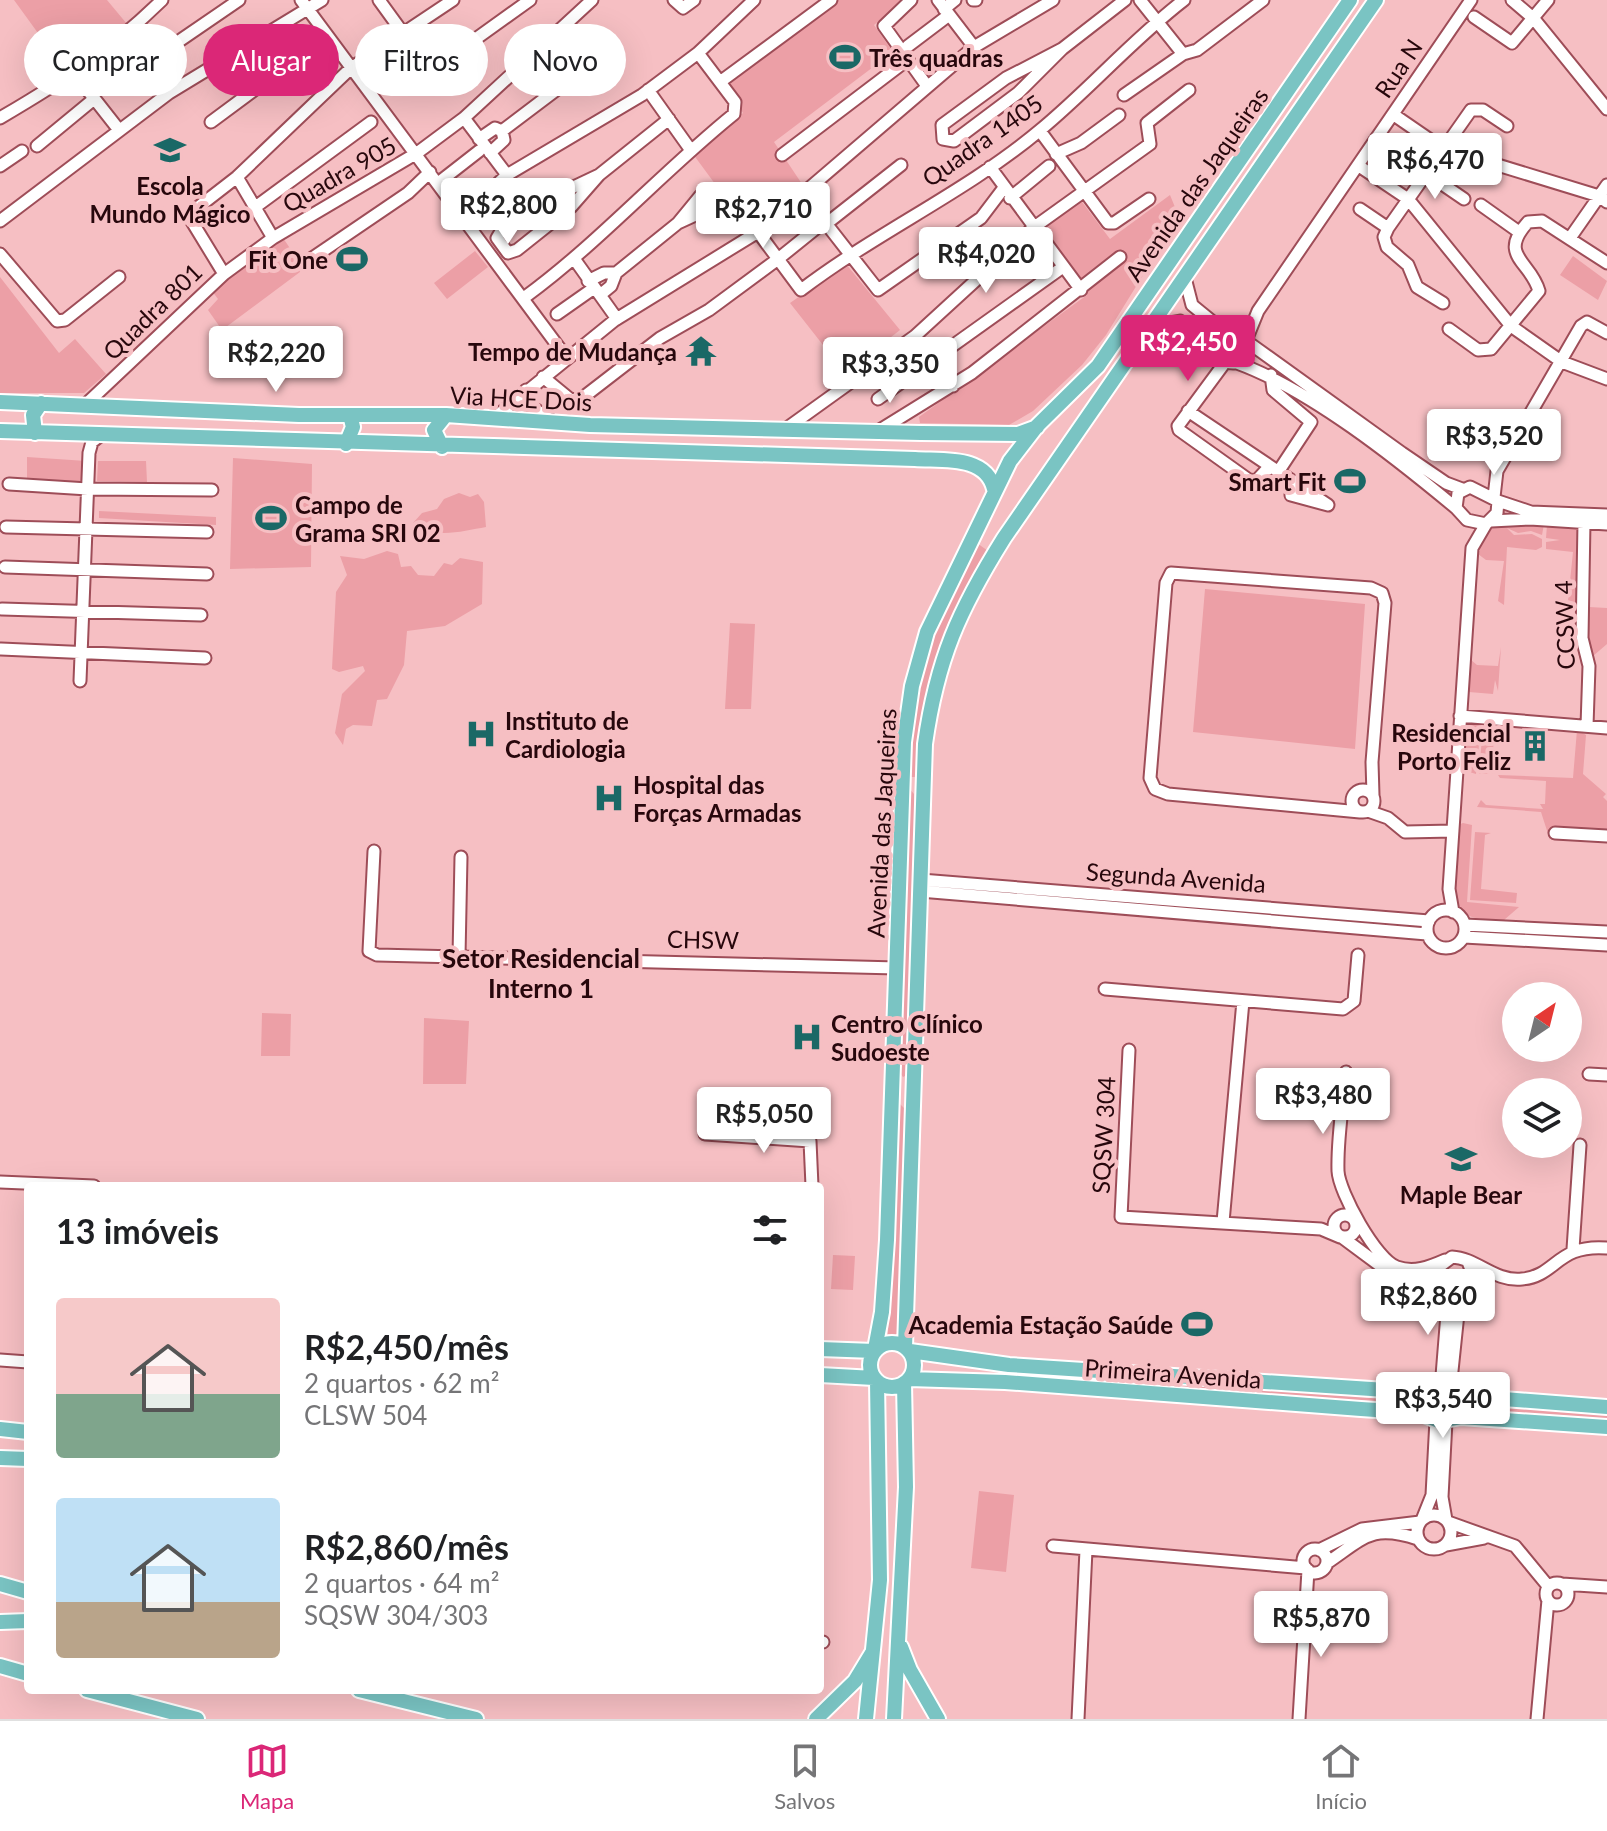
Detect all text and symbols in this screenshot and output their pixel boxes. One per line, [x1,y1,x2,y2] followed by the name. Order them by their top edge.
[24,24,187,96] chip: Comprar
[203,24,339,96] chip: Alugar
[355,24,488,96] chip: Filtros
[504,24,626,96] chip: Novo
[1368,33,1428,103] street label: Rua N
[828,40,862,74] sports icon: Três quadras
[869,43,1003,72] place label: Três quadras
[1118,82,1274,286] street label: Avenida das Jaqueiras
[916,88,1048,192] street label: Quadra 1405
[277,130,401,218] street label: Quadra 905
[153,133,187,167] school or university icon: Escola Mundo Mágico
[1361,133,1509,201] pin: R$6,470
[1386,143,1484,175] text: R$6,470
[89,171,251,228] place label: Escola Mundo Mágico
[434,178,582,246] pin: R$2,800
[689,182,837,250] pin: R$2,710
[459,188,557,220] text: R$2,800
[714,192,812,224] text: R$2,710
[912,227,1060,295] pin: R$4,020
[937,237,1035,269] text: R$4,020
[335,242,369,276] sports icon: Fit One
[248,245,328,274] place label: Fit One
[97,257,207,365] street label: Quadra 801
[1114,315,1262,383] pin: R$2,450
[1139,325,1237,357] text: R$2,450
[202,326,350,394] pin: R$2,220
[684,334,718,368] temple icon: Tempo de Mudança
[227,336,325,368] text: R$2,220
[468,337,677,366] place label: Tempo de Mudança
[816,337,964,405] pin: R$3,350
[841,347,939,379] text: R$3,350
[449,380,593,416] street label: Via HCE Dois
[1420,409,1568,477] pin: R$3,520
[1445,419,1543,451] text: R$3,520
[1333,464,1367,498] sports icon: Smart Fit
[1228,467,1326,496] place label: Smart Fit
[295,490,441,547] place label: Campo de Grama SRI 02
[254,501,288,535] sports icon: Campo de Grama SRI 02
[1548,580,1580,670] street label: CCSW 4
[505,706,629,763] place label: Instituto de Cardiologia
[861,708,901,938] street label: Avenida das Jaqueiras
[464,717,498,751] hospital icon: Instituto de Cardiologia
[1391,718,1511,775] place label: Residencial Porto Feliz
[1518,729,1552,763] building icon: Residencial Porto Feliz
[633,770,801,827] place label: Hospital das Forças Armadas
[592,781,626,815] hospital icon: Hospital das Forças Armadas
[1085,856,1267,898] street label: Segunda Avenida
[667,924,739,954] street label: CHSW
[442,942,640,1004] district label: Setor Residencial Interno 1
[1502,982,1582,1062] north arrow
[1502,982,1582,1158] map controls
[831,1009,983,1066] place label: Centro Clínico Sudoeste
[790,1020,824,1054] hospital icon: Centro Clínico Sudoeste
[1249,1068,1397,1136] pin: R$3,480
[1085,1075,1121,1194] street label: SQSW 304
[1274,1078,1372,1110] text: R$3,480
[1502,1078,1582,1158] button: layers
[690,1087,838,1155] pin: R$5,050
[715,1097,813,1129] text: R$5,050
[1444,1142,1478,1176] school or university icon: Maple Bear
[1400,1180,1522,1209] place label: Maple Bear
[748,1208,792,1252] icon: filters
[56,1210,219,1251] text: 13 imóveis
[1354,1269,1502,1337] pin: R$2,860
[1379,1279,1477,1311] text: R$2,860
[1180,1307,1214,1341] sports icon: Academia Estação Saúde
[907,1310,1173,1339] place label: Academia Estação Saúde
[304,1326,509,1367] text: R$2,450/mês
[120,1330,216,1426] icon: home
[1084,1352,1262,1394] street label: Primeira Avenida
[304,1367,499,1399] text: 2 quartos · 62 m²
[1369,1372,1517,1440] pin: R$3,540
[1394,1382,1492,1414] text: R$3,540
[304,1399,427,1431] text: CLSW 504
[304,1526,509,1567] text: R$2,860/mês
[120,1530,216,1626] icon: home
[304,1567,499,1599] text: 2 quartos · 64 m²
[1247,1591,1395,1659] pin: R$5,870
[304,1599,488,1631] text: SQSW 304/303
[1272,1601,1370,1633] text: R$5,870
[240,1739,294,1814] tab: Mapa
[774,1739,835,1814] tab: Salvos
[1315,1739,1367,1814] tab: Início

